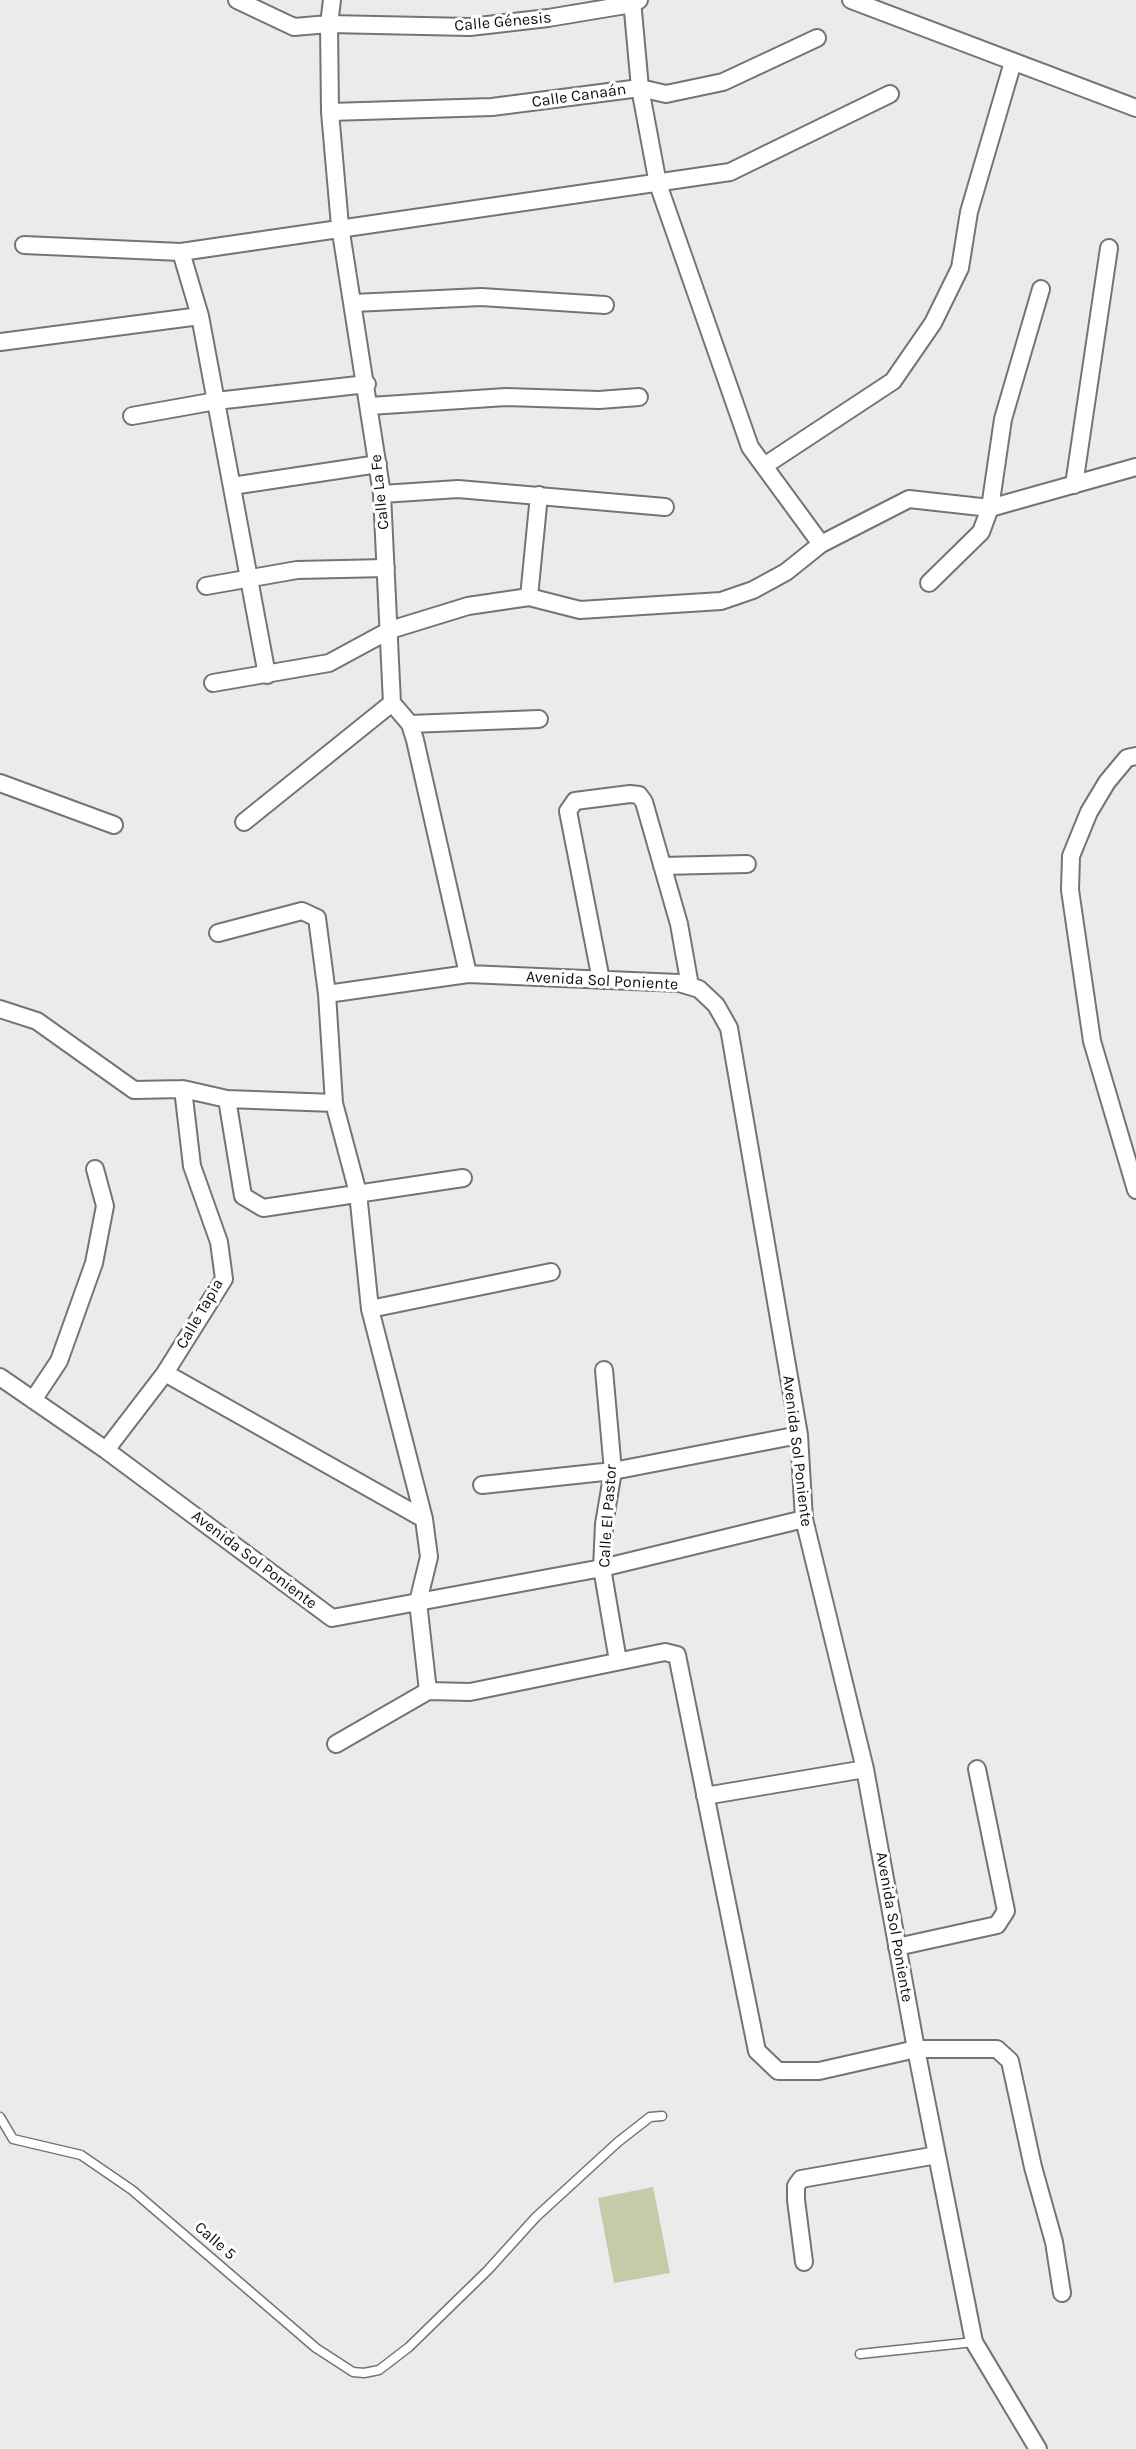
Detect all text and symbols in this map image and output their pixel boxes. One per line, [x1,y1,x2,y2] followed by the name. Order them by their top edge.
[454,8,552,36] street label: Calle Génesis
[531,80,627,112] street label: Calle Canaán
[366,453,394,531] street label: Calle La Fe
[525,967,679,995] street label: Avenida Sol Poniente
[172,1275,228,1353] street label: Calle Tapia
[778,1374,816,1528] street label: Avenida Sol Poniente
[595,1464,621,1568] street label: Calle El Pastor
[187,1506,321,1614] street label: Avenida Sol Poniente
[871,1850,917,2004] street label: Avenida Sol Poniente
[190,2218,240,2264] street label: Calle 5

